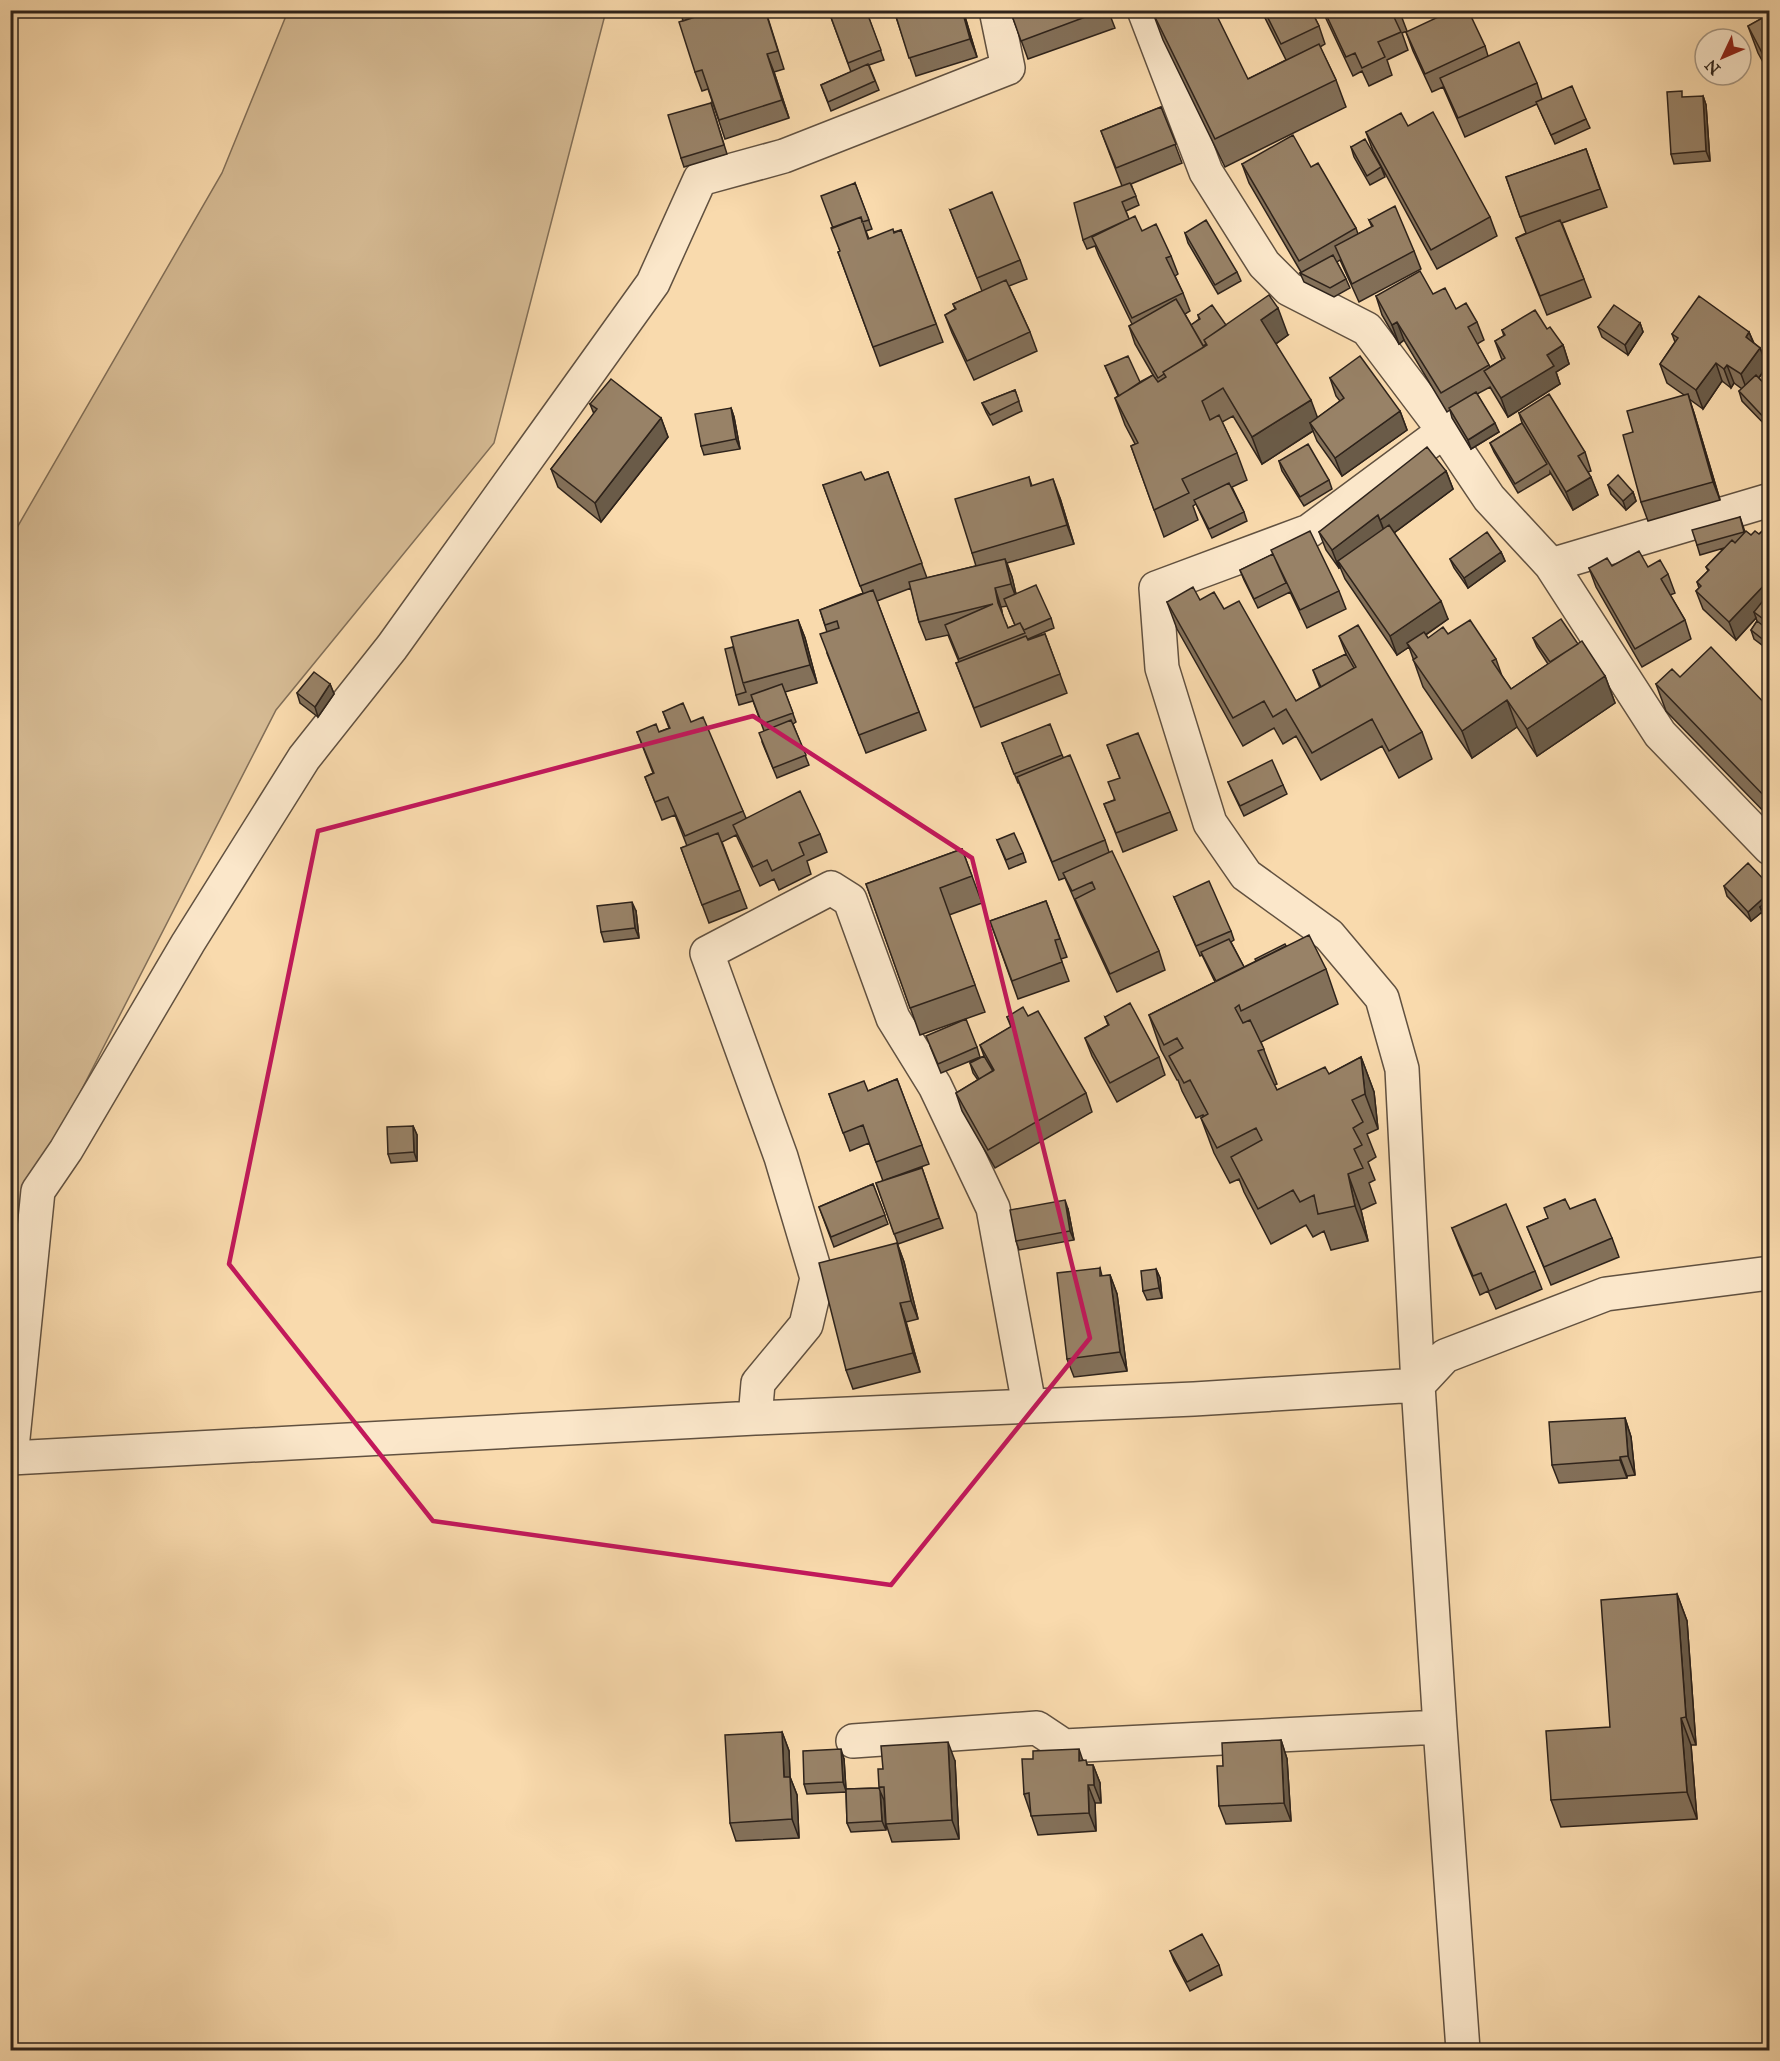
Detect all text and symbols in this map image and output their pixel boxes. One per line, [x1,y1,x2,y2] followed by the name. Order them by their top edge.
[1693,27,1753,87] north arrow
[1701,55,1724,79] text: N

